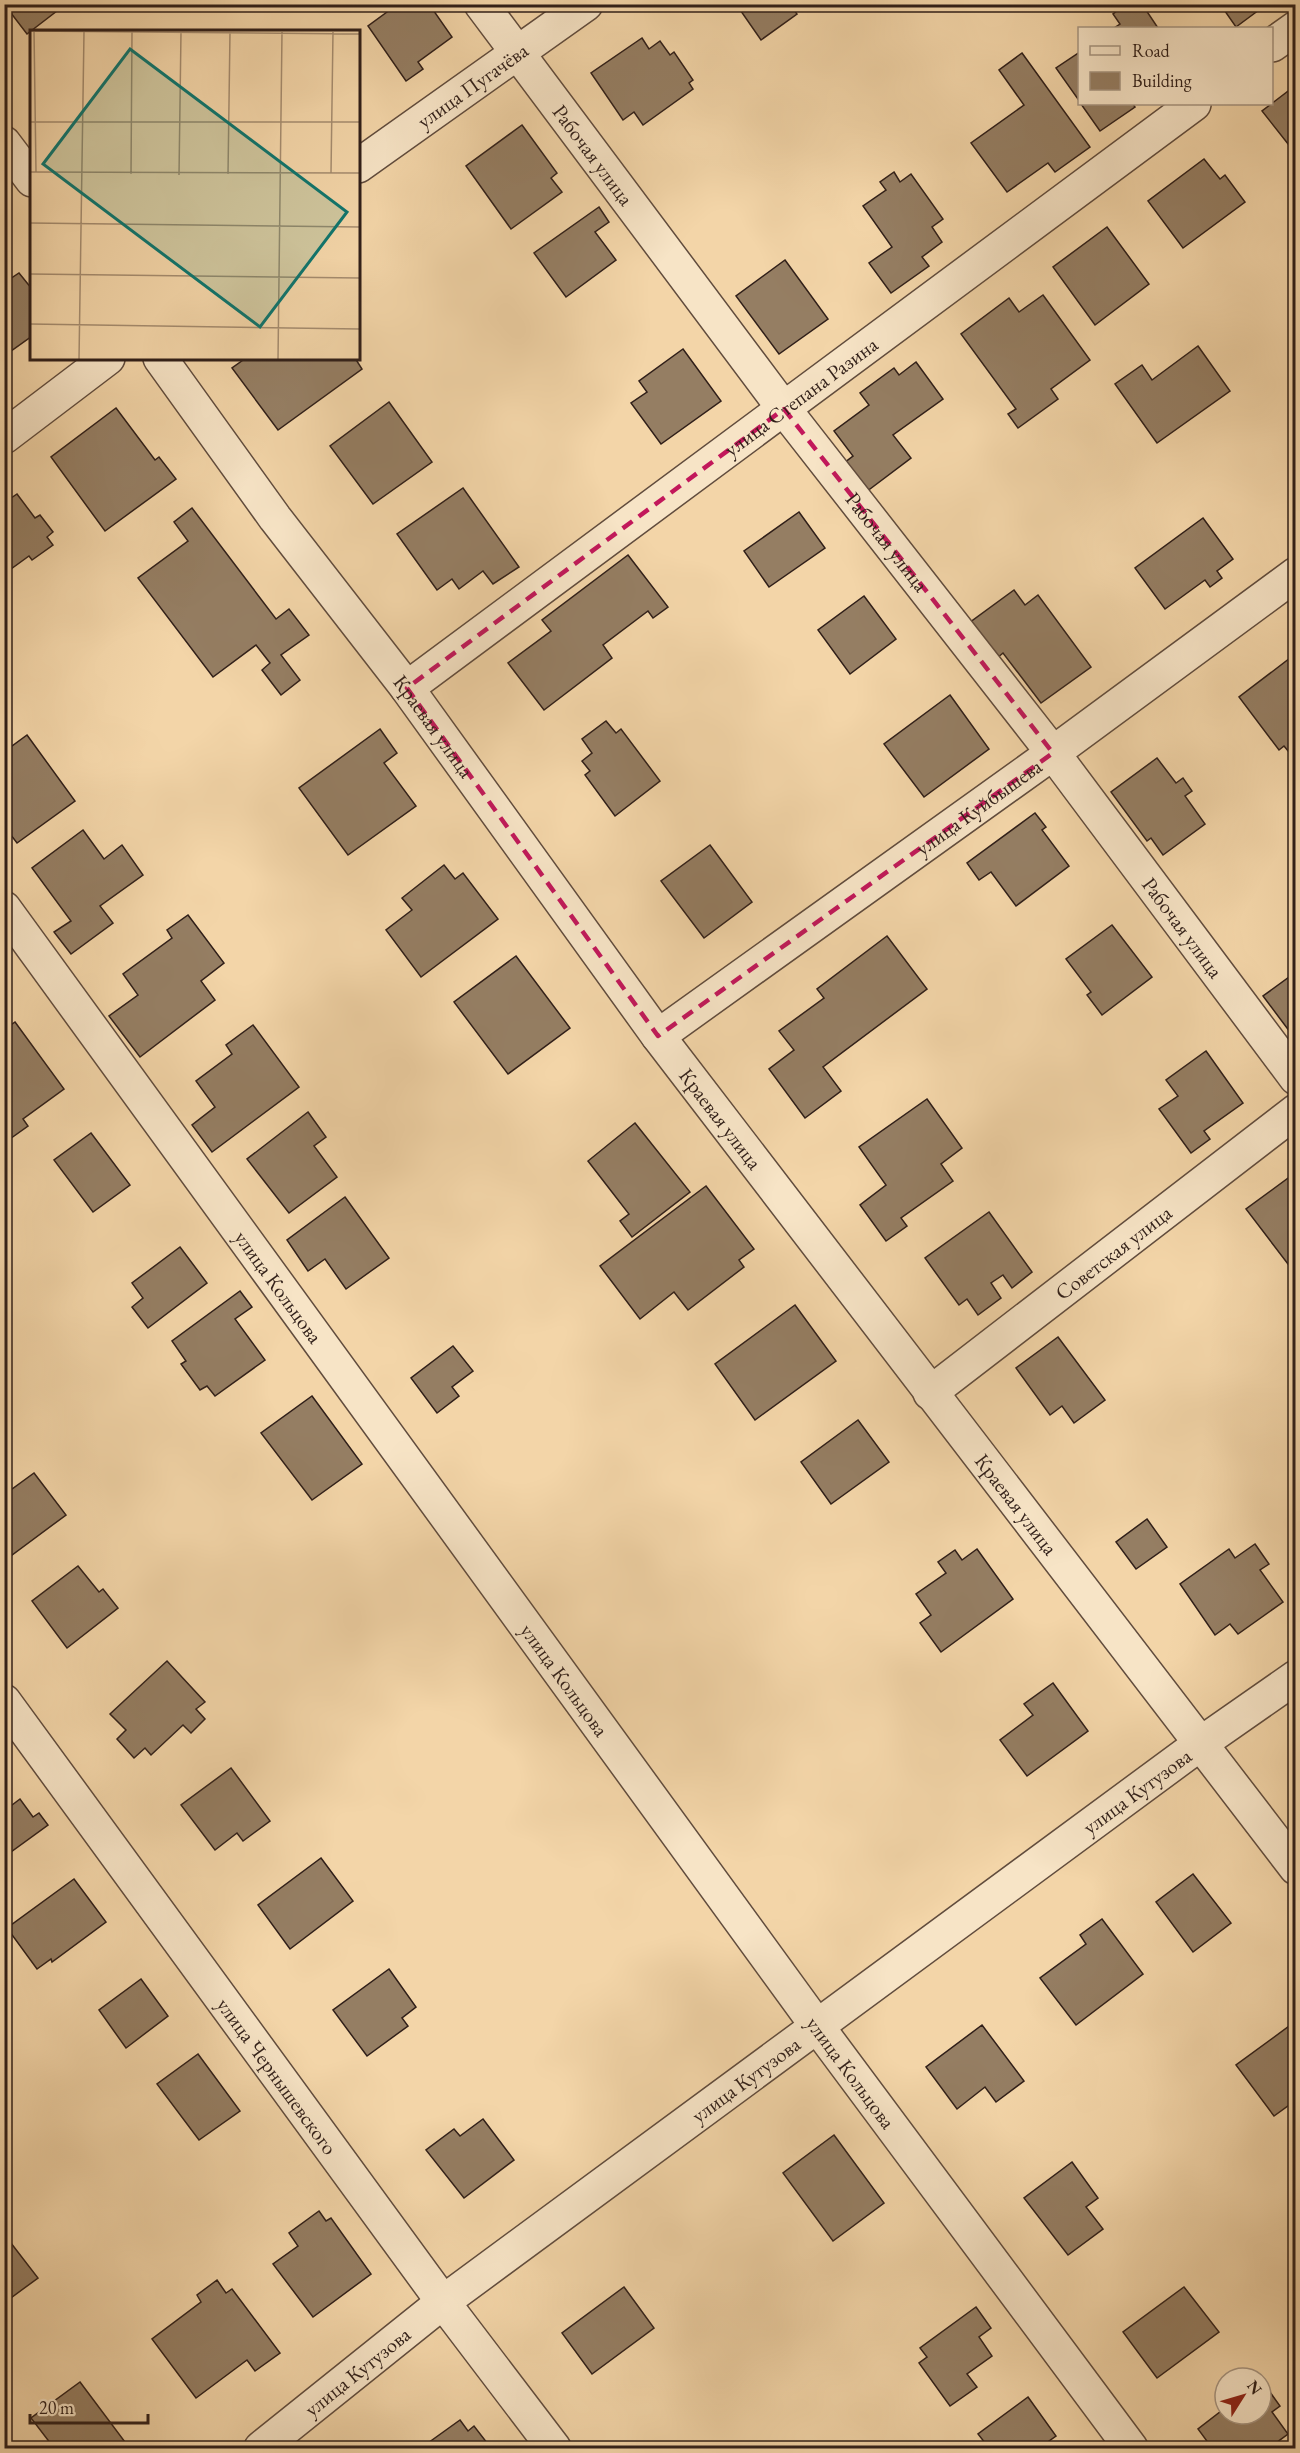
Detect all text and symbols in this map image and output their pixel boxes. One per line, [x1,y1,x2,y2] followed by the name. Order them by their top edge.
[1078,27,1273,105] legend
[30,30,360,360] inset map
[411,36,534,134] street label: улица Пугачёва
[1132,39,1171,62] text: Road
[1132,69,1192,92] text: Building
[547,99,641,211] street label: Рабочая улица
[718,330,883,462] street label: улица Степана Разина
[840,486,935,597] street label: Рабочая улица
[388,669,481,783] street label: Краевая улица
[910,752,1047,861] street label: улица Куйбышева
[1137,871,1230,984] street label: Рабочая улица
[674,1062,769,1175] street label: Краевая улица
[1049,1198,1177,1305] street label: Советская улица
[229,1225,330,1349] street label: улица Кольцова
[969,1448,1065,1561] street label: Краевая улица
[515,1618,616,1742] street label: улица Кольцова
[1077,1741,1197,1840] street label: улица Кутузова
[211,1992,344,2160] street label: улица Чернышевского
[801,2011,902,2134] street label: улица Кольцова
[686,2030,806,2128] street label: улица Кутузова
[298,2320,416,2422] street label: улица Кутузова
[1213,2366,1273,2426] north arrow
[1242,2376,1267,2399] text: N
[30,2387,148,2425] scale bar
[39,2396,74,2419] text: 20 m

